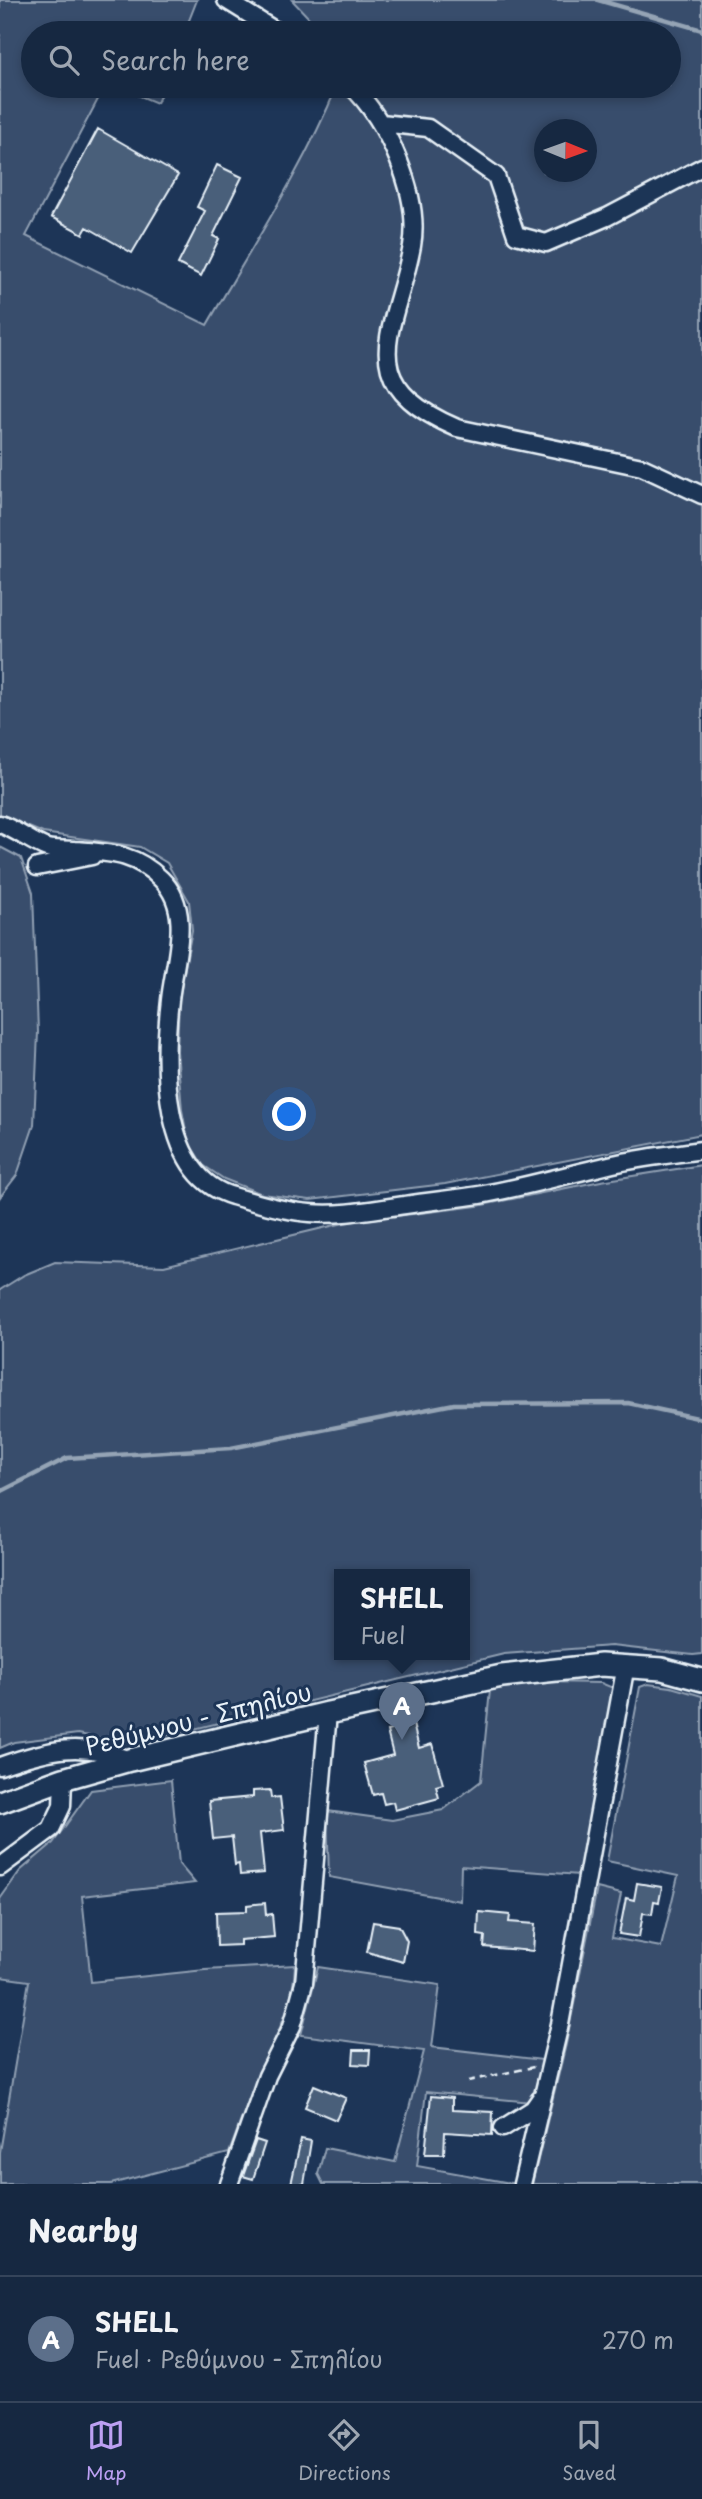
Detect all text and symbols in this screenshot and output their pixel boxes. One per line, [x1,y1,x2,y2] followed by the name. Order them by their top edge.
[21,21,681,98] search box
[101,40,250,79] text: Search here
[45,41,83,79] icon: search
[534,119,597,182] north arrow
[272,1097,306,1131] your location
[334,1569,470,1660] popup
[360,1578,444,1617] text: SHELL
[360,1617,405,1652] text: Fuel
[81,1672,315,1764] street label: Ρεθύμνου - Σπηλίου
[379,1682,425,1740] pin: A
[28,2207,138,2252] text: Nearby
[95,2302,179,2341] text: SHELL
[42,2322,60,2357] text: A
[602,2322,674,2357] text: 270 m
[95,2341,383,2376] text: Fuel · Ρεθύμνου - Σπηλίου
[86,2416,126,2486] tab: Map
[298,2416,391,2486] tab: Directions
[562,2416,616,2486] tab: Saved

